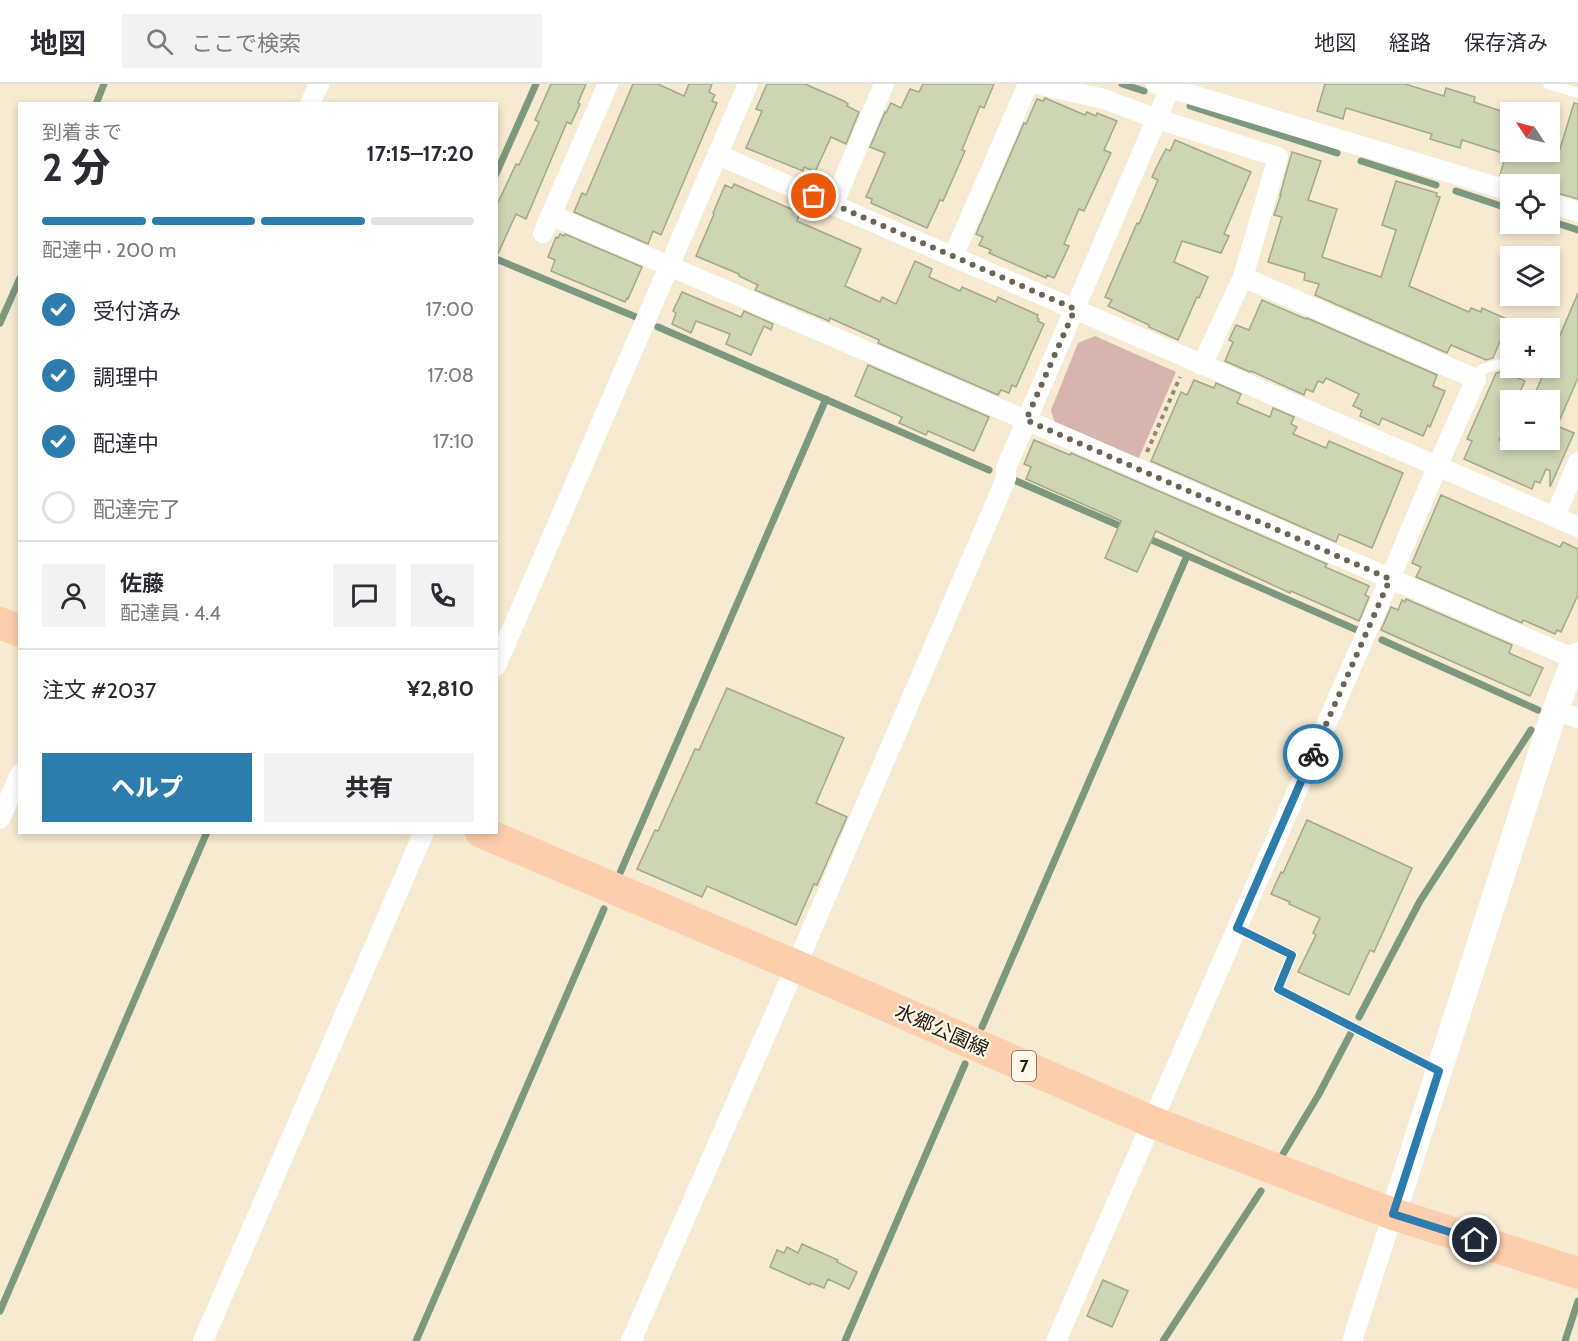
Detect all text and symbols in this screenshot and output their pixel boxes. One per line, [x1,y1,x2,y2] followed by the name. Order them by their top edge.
[122,14,542,68] search box
[143,25,176,58] icon: search
[30,26,86,60] text: 地図
[191,30,301,57] text: ここで検索
[1314,30,1356,55] text: 地図
[1389,30,1431,55] text: 経路
[1464,30,1548,55] text: 保存済み
[1500,102,1560,162] north arrow
[1500,102,1560,450] map controls
[42,120,122,144] text: 到着まで
[367,140,474,167] text: 17:15–17:20
[42,143,110,191] text: 2 分
[788,170,839,221] pin
[1500,174,1560,234] button: locate
[797,179,830,212] icon: bag
[42,238,176,262] text: 配達中 · 200 m
[1500,246,1560,306] button: layers
[42,293,75,326] icon: check
[425,297,474,321] text: 17:00
[93,298,181,325] text: 受付済み
[1500,318,1560,378] button: +
[42,359,75,392] icon: check
[427,363,474,387] text: 17:08
[93,364,159,391] text: 調理中
[1500,390,1560,450] button: −
[42,425,75,458] icon: check
[433,429,474,453] text: 17:10
[93,430,159,457] text: 配達中
[93,496,181,523] text: 配達完了
[42,564,105,627] button: person
[333,564,396,627] button: chat
[411,564,474,627] button: phone
[120,570,164,597] text: 佐藤
[120,601,221,625] text: 配達員 · 4.4
[407,675,474,702] text: ¥2,810
[42,677,156,704] text: 注文 #2037
[1283,724,1343,784] courier
[1297,738,1330,771] icon: bike
[42,753,252,822] button: ヘルプ
[264,753,474,822] button: 共有
[891,999,993,1061] street label: 水郷公園線
[1012,1051,1036,1081] road number: 7
[1449,1214,1500,1265] pin
[1458,1223,1491,1256] icon: home

